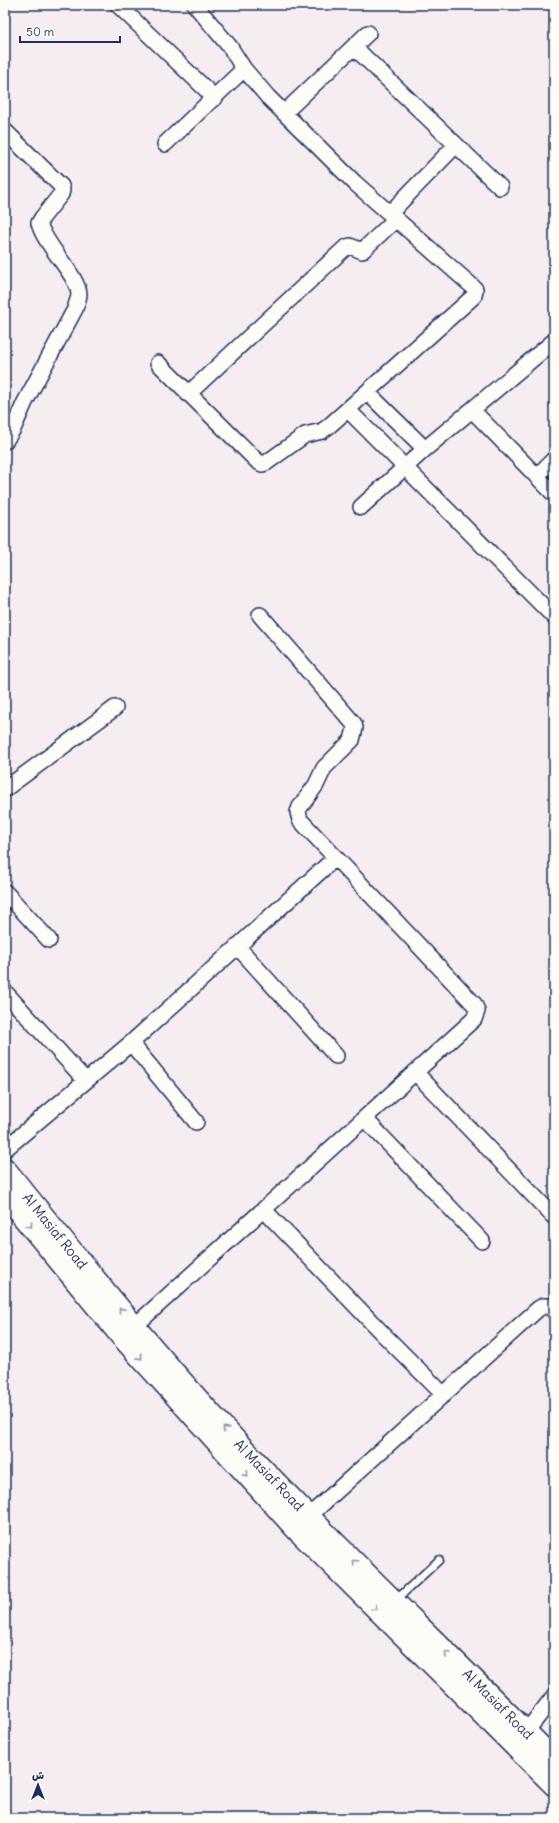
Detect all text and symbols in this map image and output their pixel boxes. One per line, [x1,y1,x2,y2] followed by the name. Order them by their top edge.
[20,18,120,44] scale bar
[26,24,55,39] text: 50 m
[19,1189,91,1273] street label: Al Masiaf Road
[25,1220,32,1227] one-way arrow
[118,1308,125,1315] one-way arrow
[135,1352,142,1360] one-way arrow
[222,1426,230,1434] one-way arrow
[230,1435,308,1515] street label: Al Masiaf Road
[241,1469,248,1477] one-way arrow
[352,1559,360,1567] one-way arrow
[370,1603,378,1611] one-way arrow
[444,1651,452,1658] one-way arrow
[459,1665,537,1743] street label: Al Masiaf Road
[18,1765,58,1805] north arrow
[32,1768,44,1782] text: ش

